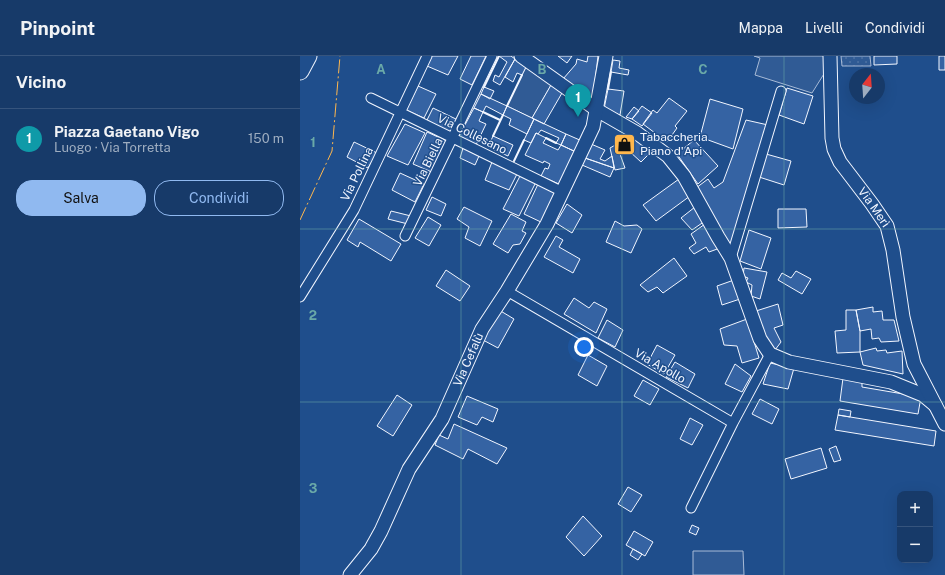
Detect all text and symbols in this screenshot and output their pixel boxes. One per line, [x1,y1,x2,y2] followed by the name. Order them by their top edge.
[20,17,95,39] text: Pinpoint
[739,20,783,36] text: Mappa
[805,20,843,36] text: Livelli
[865,20,925,36] text: Condividi
[376,62,386,77] text: A
[538,62,547,77] text: B
[698,62,708,77] text: C
[849,68,885,104] north arrow
[16,72,66,92] text: Vicino
[565,84,591,117] pin: 1
[435,111,509,157] street label: Via Collesano
[54,123,199,140] text: Piazza Gaetano Vigo
[640,130,708,158] place label: Tabaccheria Piano d'Api
[26,131,32,146] text: 1
[248,131,284,146] text: 150 m
[611,131,637,157] shop icon: Tabaccheria Piano d'Api
[310,135,316,150] text: 1
[410,136,446,188] street label: Via Biella
[54,140,171,155] text: Luogo · Via Torretta
[338,145,376,203] street label: Via Pollina
[16,180,146,216] button: Salva
[154,180,284,216] button: Condividi
[855,185,893,230] street label: Via Merì
[309,308,317,323] text: 2
[450,331,486,389] street label: Via Cefalù
[574,337,594,357] your location
[632,346,688,386] street label: Via Apollo
[309,481,318,496] text: 3
[897,491,933,563] map controls
[897,491,933,527] button: +
[897,527,933,563] button: −

